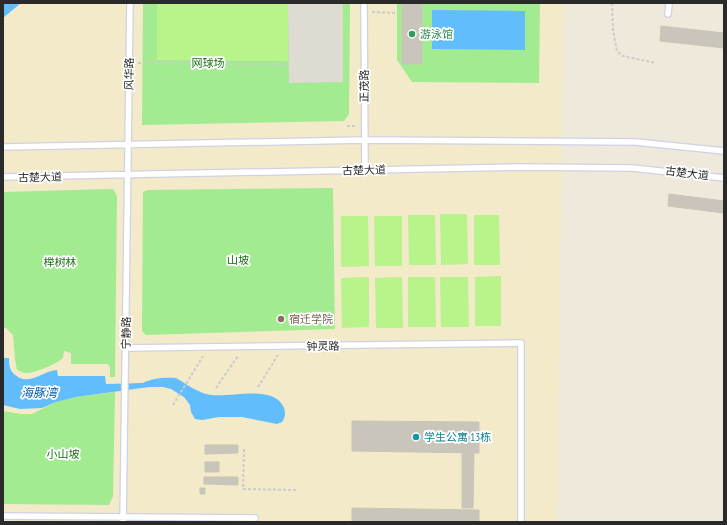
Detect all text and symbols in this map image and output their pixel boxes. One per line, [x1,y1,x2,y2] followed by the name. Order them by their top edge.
[420,27,453,41] place label: 游泳馆
[407,29,417,39] marker: 游泳馆
[192,56,225,70] park label: 网球场
[122,57,136,91] street label: 风华路
[357,70,371,103] street label: 正茂路
[342,163,386,177] street label: 古楚大道
[664,163,710,183] street label: 古楚大道
[18,170,62,184] street label: 古楚大道
[227,253,249,267] park label: 山坡
[44,255,77,269] park label: 榉树林
[289,312,333,326] place label: 宿迁学院
[276,314,286,324] marker: 宿迁学院
[119,316,133,350] street label: 宁静路
[306,339,340,353] street label: 钟灵路
[21,385,59,400] water label: 海豚湾
[424,430,491,444] place label: 学生公寓 13栋
[411,432,421,442] marker: 学生公寓 13栋
[47,447,80,461] park label: 小山坡

